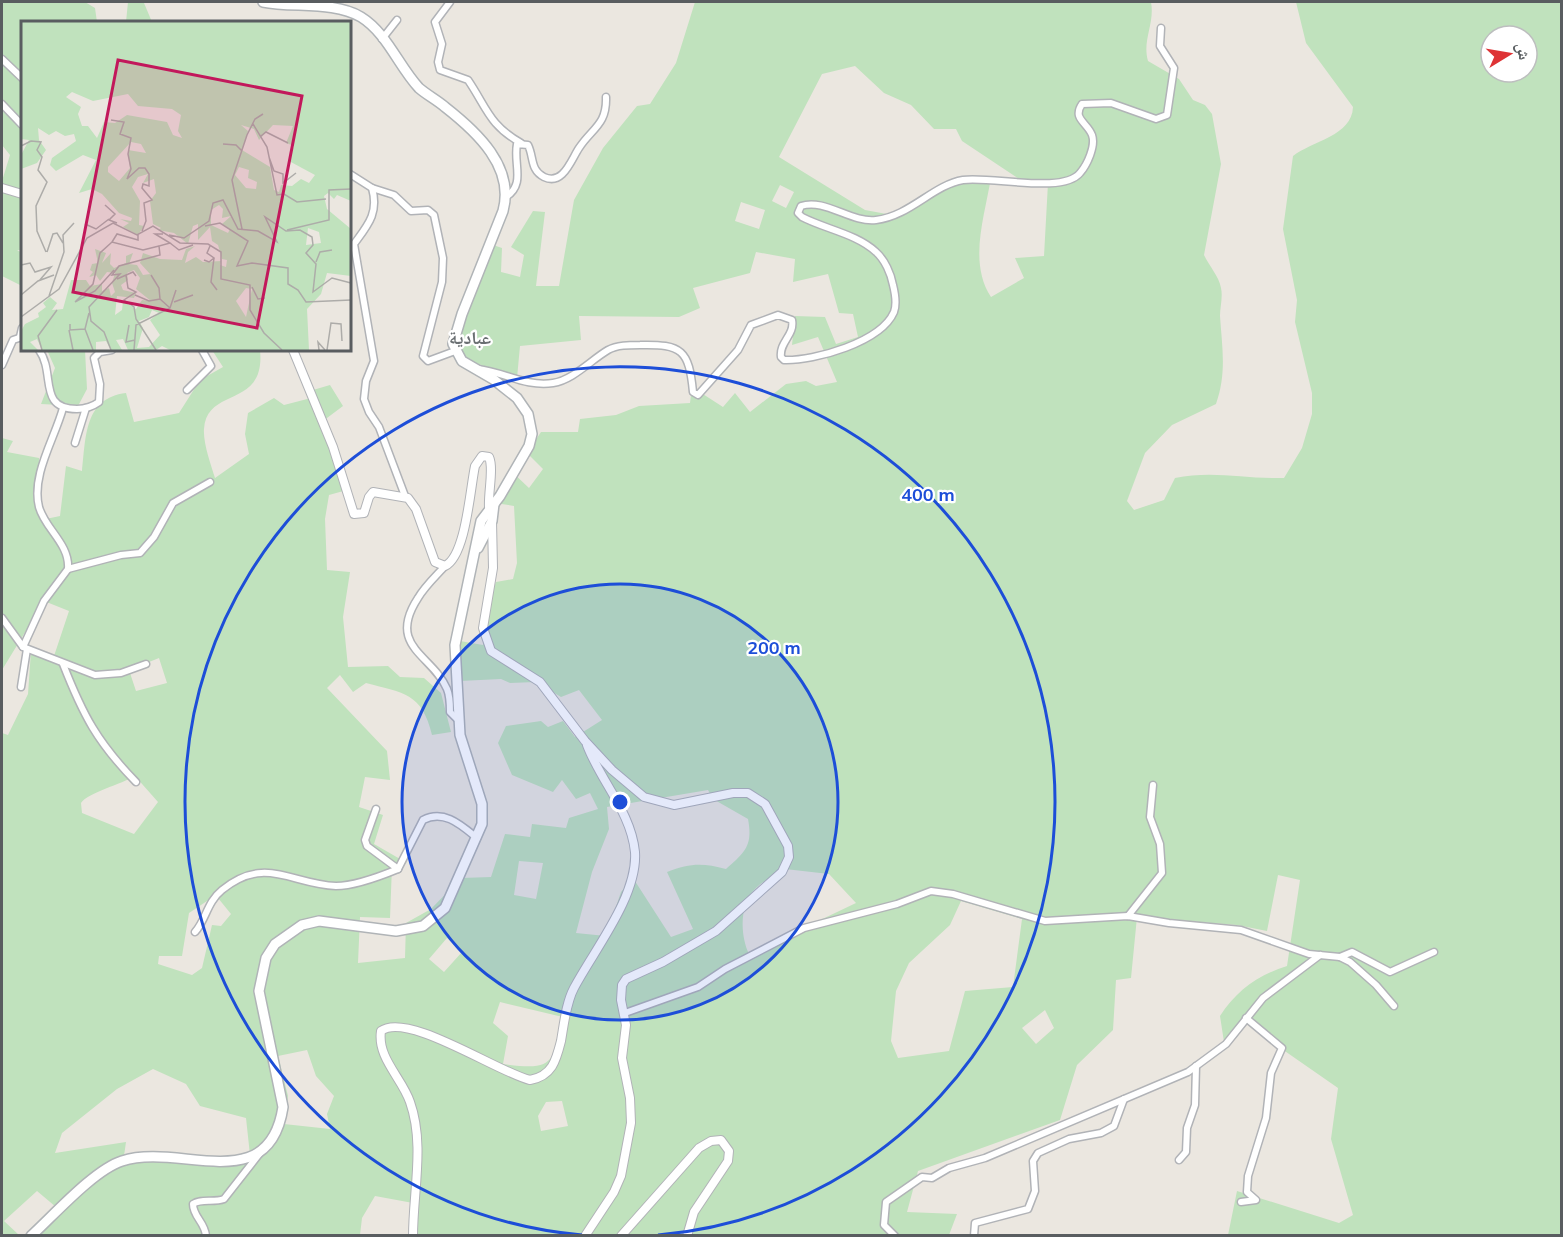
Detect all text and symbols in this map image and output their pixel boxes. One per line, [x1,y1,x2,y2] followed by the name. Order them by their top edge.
[21,21,351,351] inset map
[1479,24,1539,84] north arrow
[1512,41,1535,61] text: ش
[449,326,491,349] district label: عبادية
[901,483,955,506] text: 400 m
[747,636,801,659] text: 200 m
[610,792,630,812] centre of rings

